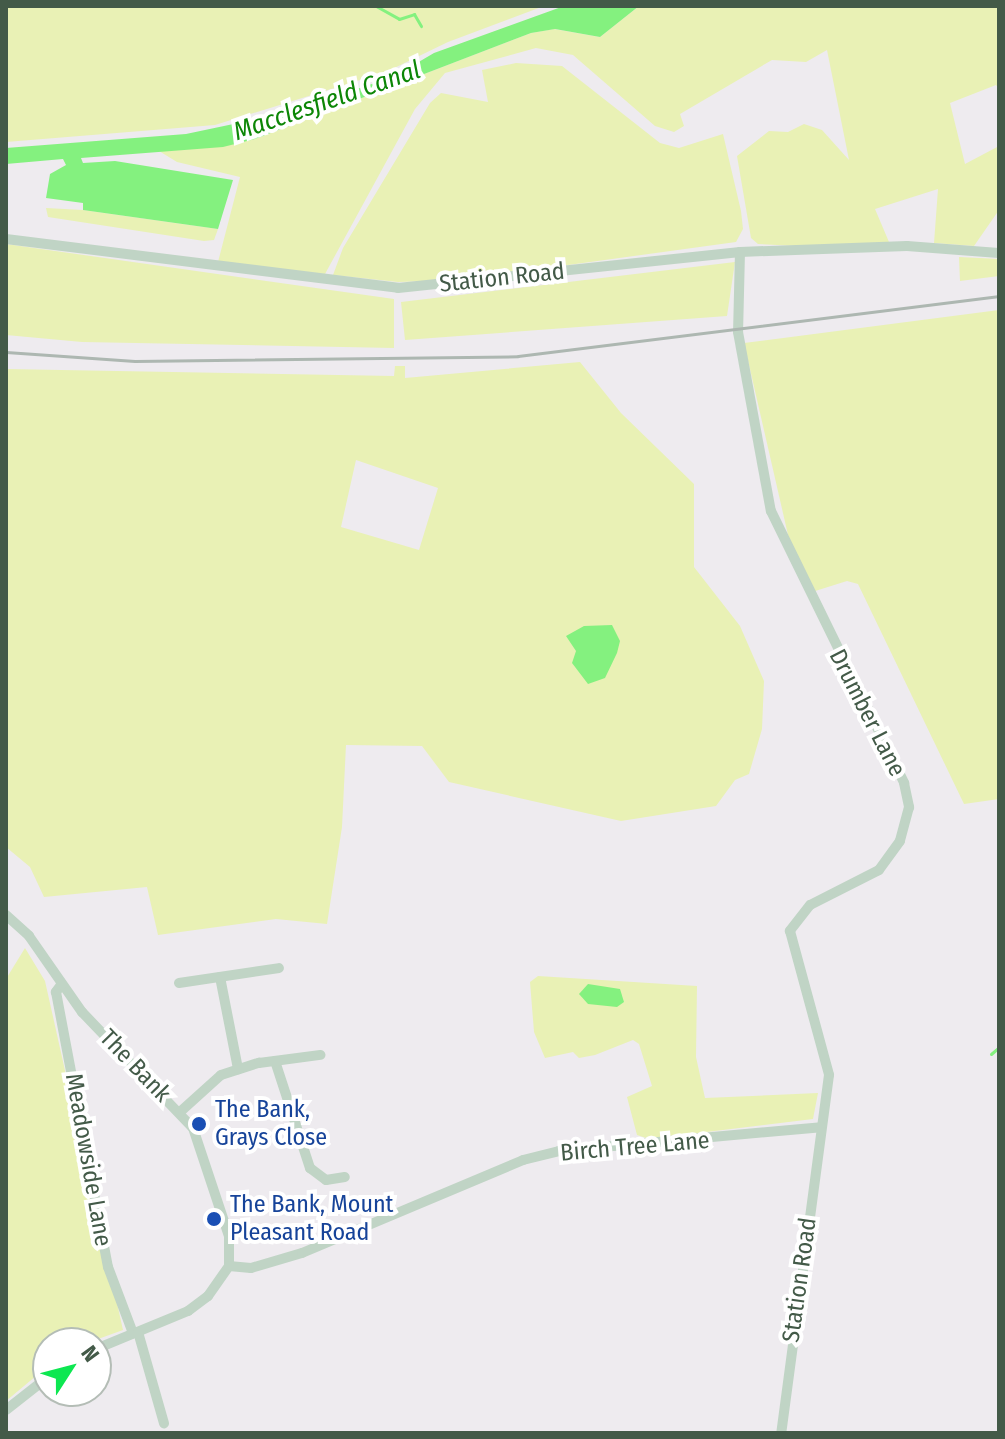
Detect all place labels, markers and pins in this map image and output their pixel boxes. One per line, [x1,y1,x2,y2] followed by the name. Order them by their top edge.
[215,1096,327,1152] place label: The Bank, Grays Close
[190,1115,208,1133] marker: The Bank, Grays Close
[230,1191,393,1247] place label: The Bank, Mount Pleasant Road
[205,1210,223,1228] marker: The Bank, Mount Pleasant Road

